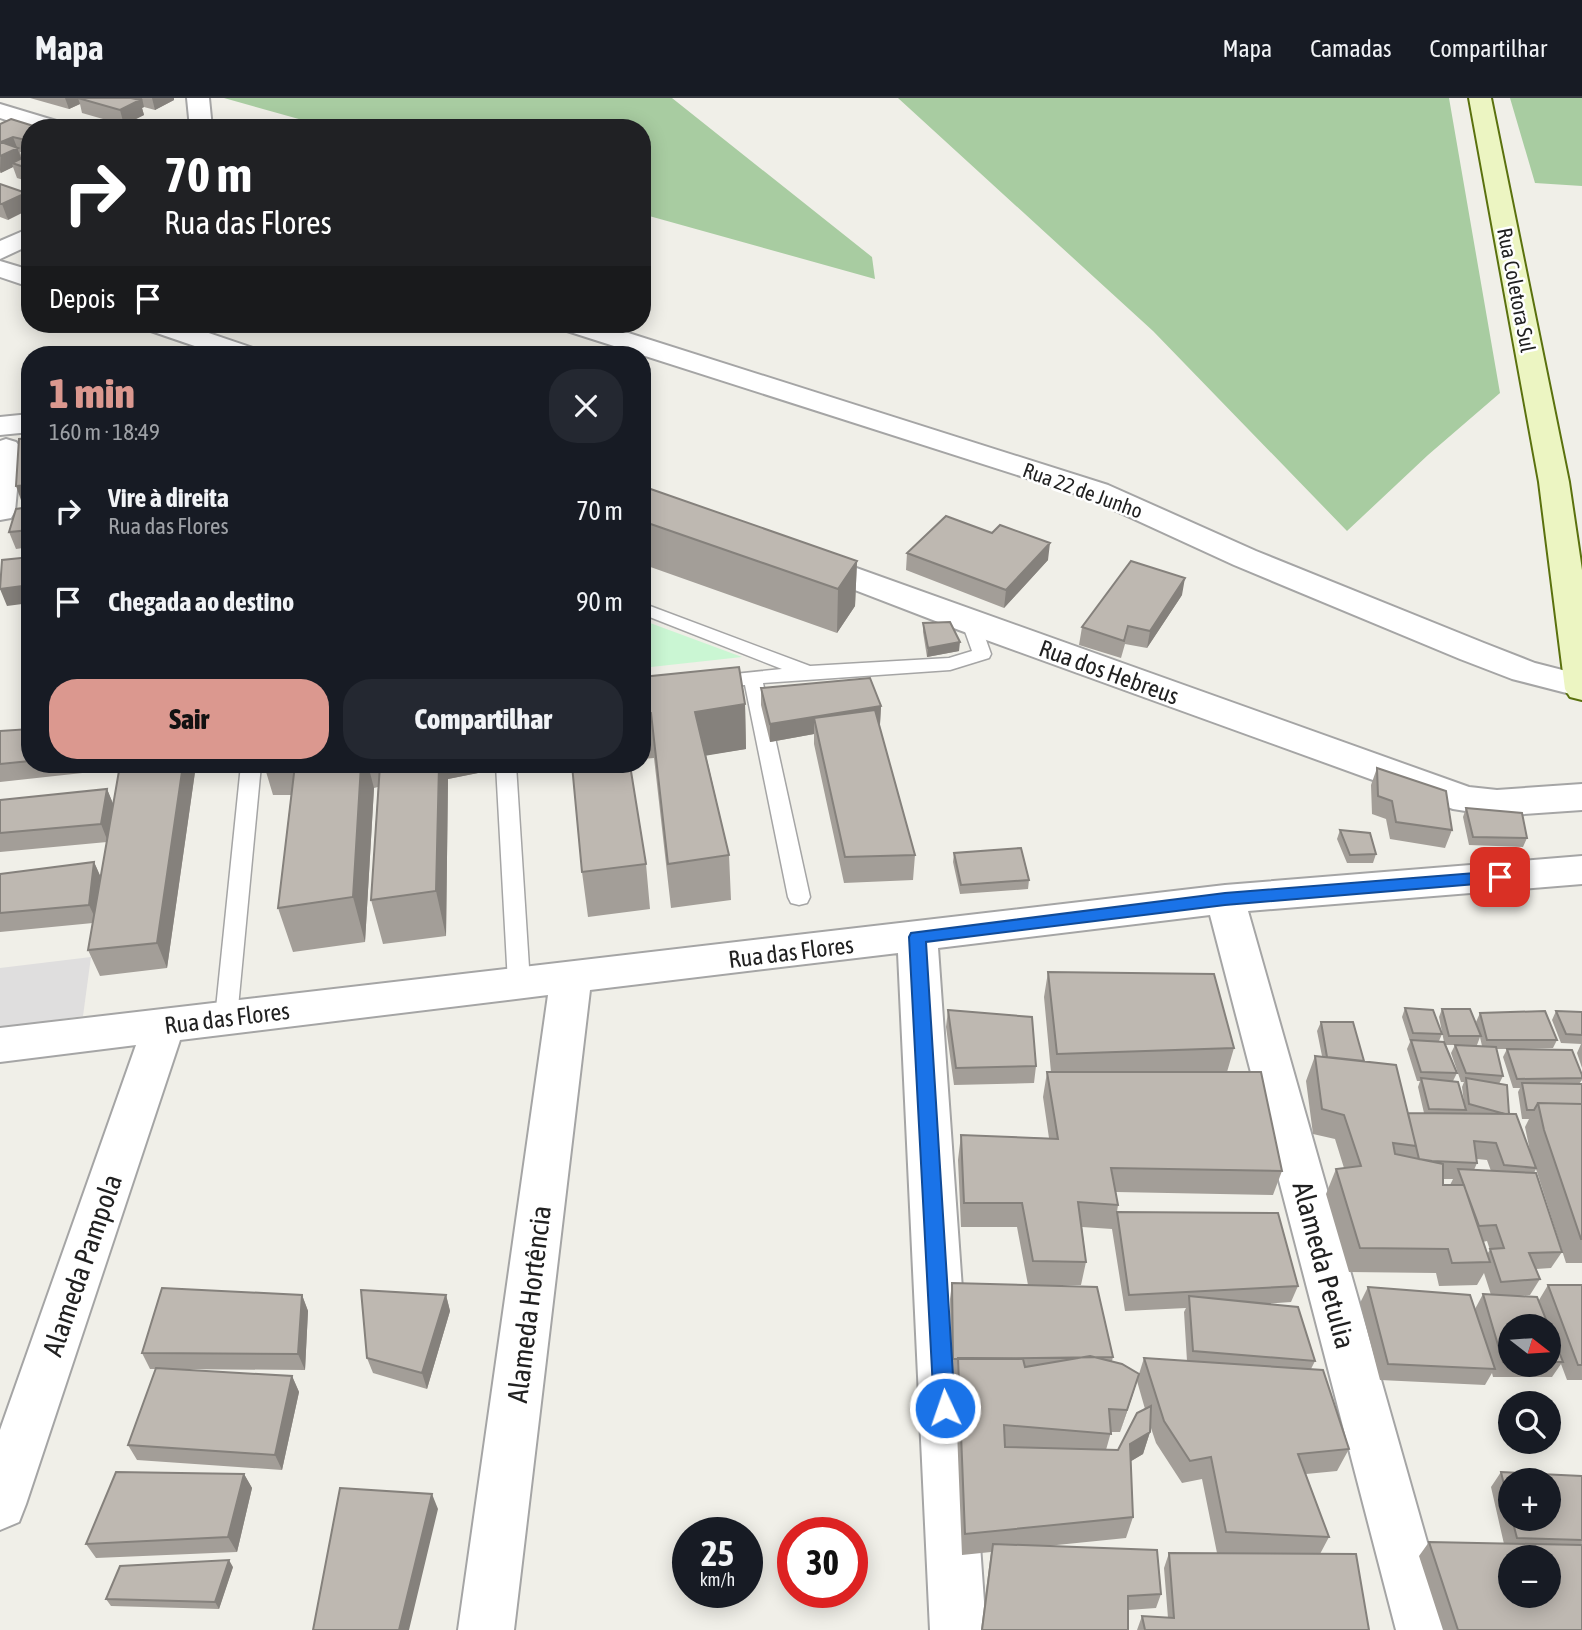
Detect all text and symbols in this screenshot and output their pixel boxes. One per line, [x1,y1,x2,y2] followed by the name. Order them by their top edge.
[35,29,103,67] text: Mapa
[1222,35,1272,62] text: Mapa
[1310,35,1392,62] text: Camadas
[1430,35,1547,62] text: Compartilhar
[164,146,252,202] text: 70 m
[49,147,140,238] icon: right
[164,204,332,241] text: Rua das Flores
[1493,226,1541,355] street label: Rua Coletora Sul
[129,280,167,318] icon: arrive
[49,284,115,314] text: Depois
[49,369,135,417] text: 1 min
[549,369,623,443] button: close
[49,419,160,445] text: 160 m · 18:49
[1020,457,1146,523] street label: Rua 22 de Junho
[108,483,229,513] text: Vire à direita
[49,492,87,530] icon: right
[576,496,623,526] text: 70 m
[108,513,229,539] text: Rua das Flores
[49,583,87,621] icon: arrive
[108,587,294,617] text: Chegada ao destino
[576,587,623,617] text: 90 m
[1035,634,1183,710] street label: Rua dos Hebreus
[49,679,329,759] button: Sair
[343,679,623,759] button: Compartilhar
[1470,847,1530,907] pin
[1481,858,1519,896] icon: arrive
[727,931,855,973] street label: Rua das Flores
[163,997,291,1039] street label: Rua das Flores
[36,1170,128,1360] street label: Alameda Pampola
[1286,1178,1362,1352] street label: Alameda Petulia
[501,1204,557,1404] street label: Alameda Hortência
[1498,1314,1561,1377] north arrow
[1498,1314,1561,1608] map controls
[908,1371,982,1445] position arrow
[1498,1391,1561,1454] button: search
[1498,1468,1561,1531] button: +
[777,1517,868,1608] speed limit sign: 30
[701,1533,734,1573] text: 25
[1498,1545,1561,1608] button: −
[700,1569,735,1590] text: km/h

